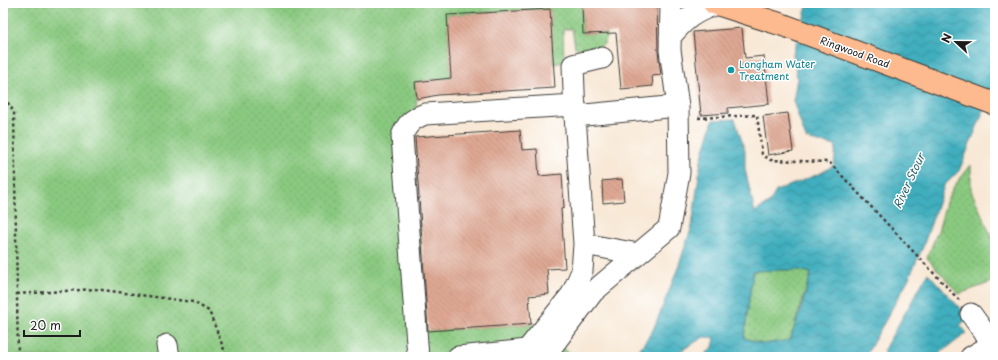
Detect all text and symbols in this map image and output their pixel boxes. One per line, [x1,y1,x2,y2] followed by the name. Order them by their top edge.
[936,22,976,62] north arrow
[937,31,956,45] text: N
[818,32,892,71] street label: Ringwood Road
[739,56,815,83] place label: Longham Water Treatment
[726,65,736,75] marker: Longham Water Treatment
[888,149,930,211] water label: River Stour
[24,312,80,338] scale bar
[30,316,61,334] text: 20 m

